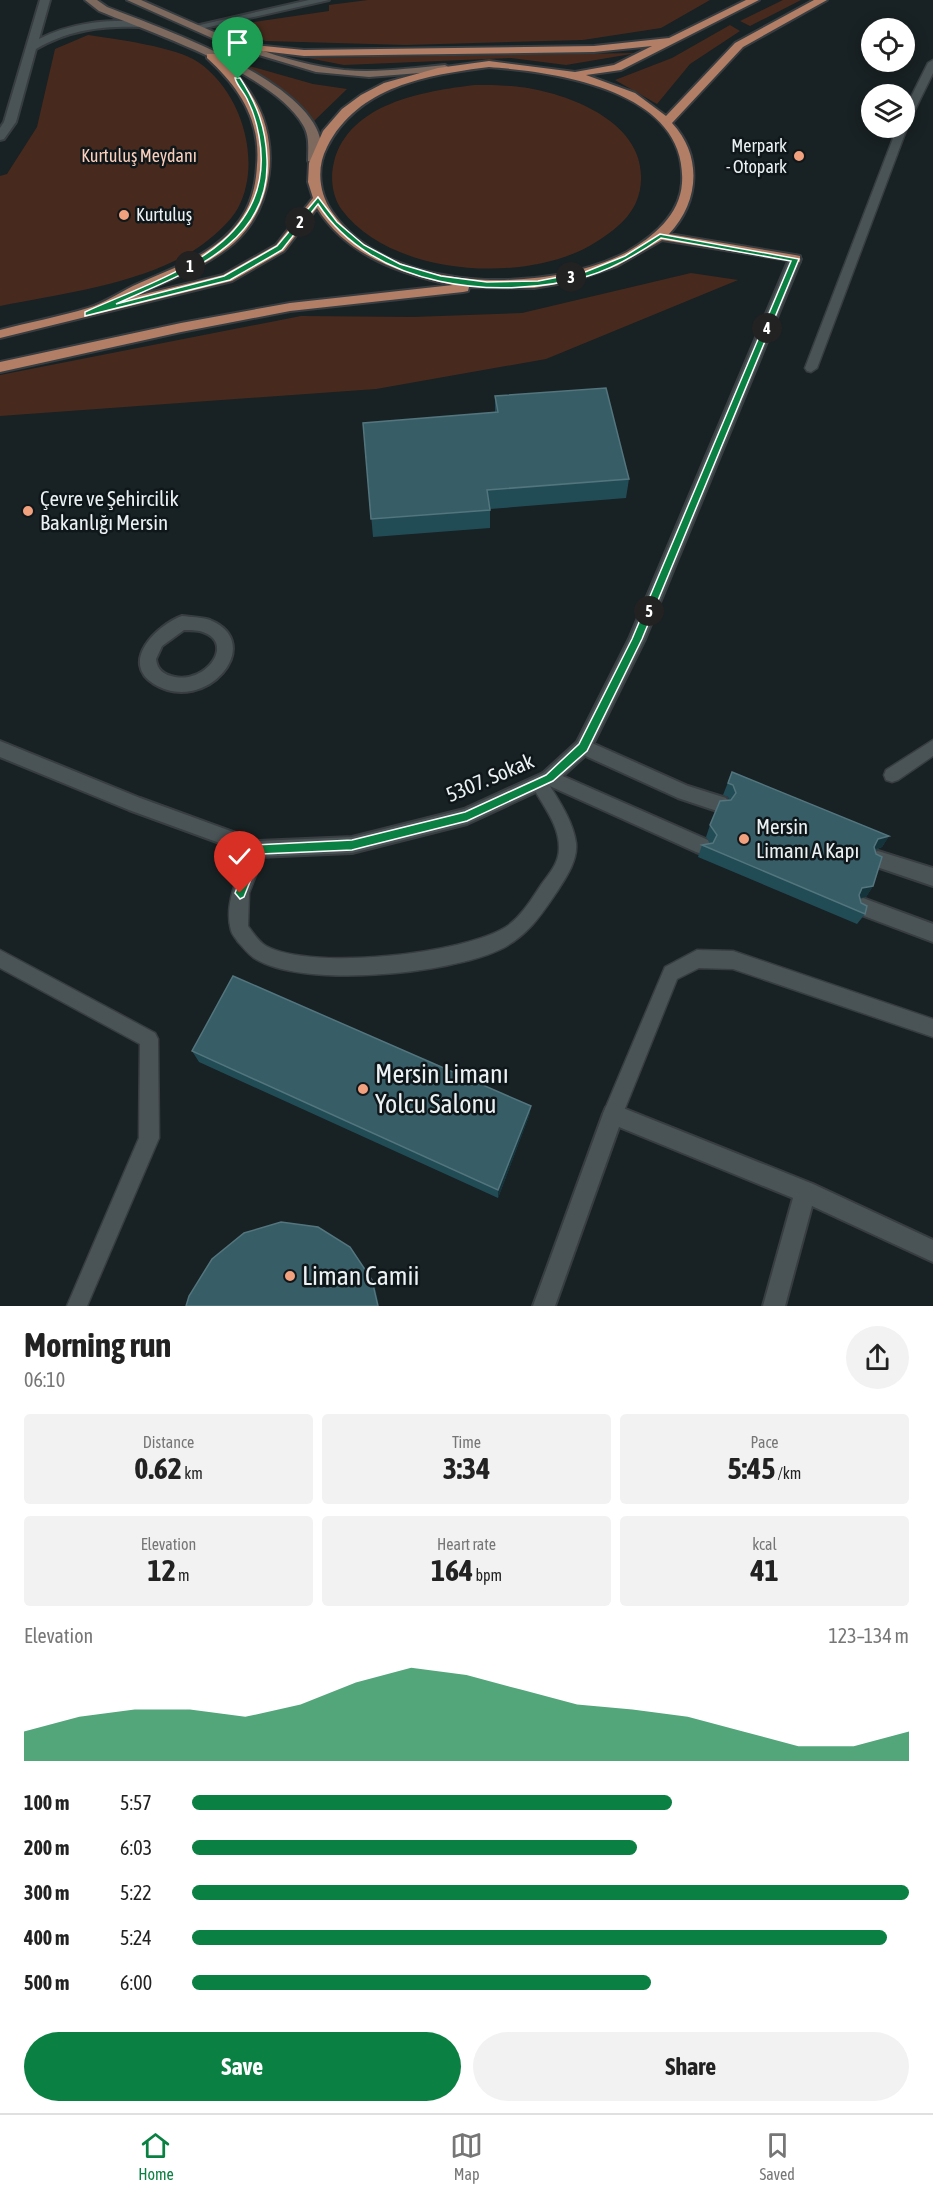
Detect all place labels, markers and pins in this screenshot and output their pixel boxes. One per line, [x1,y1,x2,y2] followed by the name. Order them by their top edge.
[212,17,263,79] pin
[726,135,787,177] place label: Merpark - Otopark
[792,149,806,163] marker: Merpark - Otopark
[136,204,192,225] place label: Kurtuluş
[285,207,315,237] pin: 2
[117,208,131,222] marker: Kurtuluş
[175,251,205,281] pin: 1
[556,262,586,292] pin: 3
[752,313,782,343] pin: 4
[40,486,179,534] place label: Çevre ve Şehircilik Bakanlığı Mersin
[21,504,35,518] marker: Çevre ve Şehircilik Bakanlığı Mersin
[634,596,664,626] pin: 5
[756,814,859,862] place label: Mersin Limanı A Kapı
[214,831,265,893] pin
[737,832,751,846] marker: Mersin Limanı A Kapı
[375,1059,509,1119] place label: Mersin Limanı Yolcu Salonu
[356,1082,370,1096] marker: Mersin Limanı Yolcu Salonu
[302,1261,420,1291] place label: Liman Camii
[283,1269,297,1283] marker: Liman Camii

